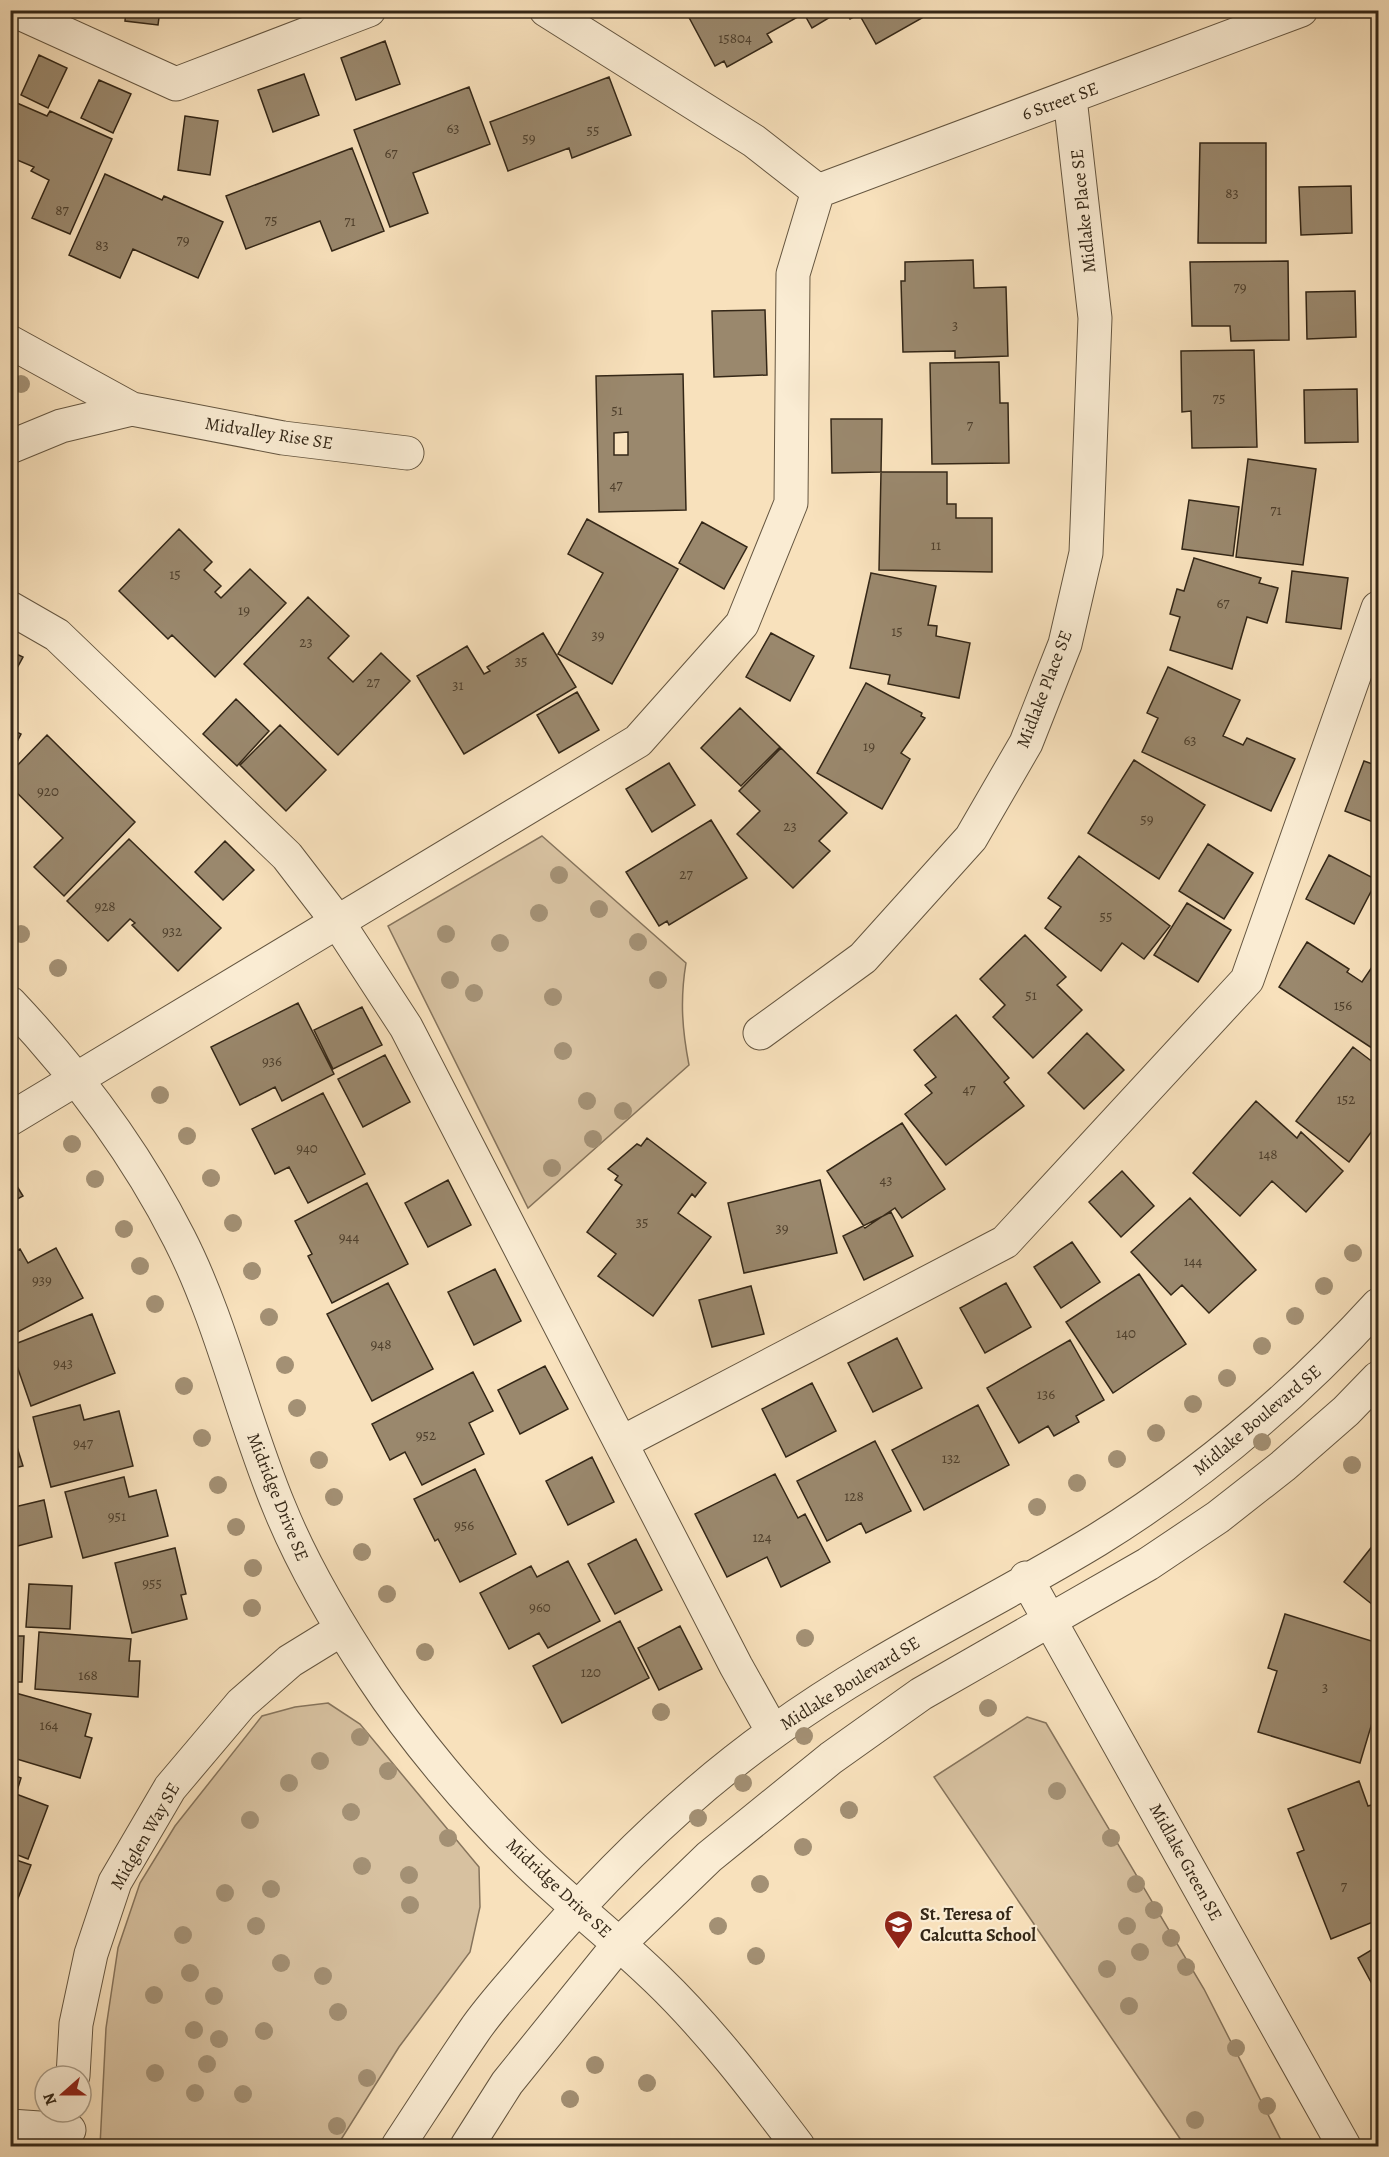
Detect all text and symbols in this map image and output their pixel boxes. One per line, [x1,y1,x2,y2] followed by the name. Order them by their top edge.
[718,28,752,48] house number: 15804
[1018,76,1102,126] street label: 6 Street SE
[446,118,460,138] house number: 63
[587,120,599,140] house number: 55
[522,128,536,148] house number: 59
[384,143,398,163] house number: 67
[1065,148,1101,274] street label: Midlake Place SE
[1225,183,1239,203] house number: 83
[55,200,69,220] house number: 87
[265,210,277,230] house number: 75
[344,211,356,231] house number: 71
[176,230,190,250] house number: 79
[95,235,109,255] house number: 83
[1233,277,1247,297] house number: 79
[952,315,958,335] house number: 3
[1213,388,1225,408] house number: 75
[611,400,623,420] house number: 51
[203,411,335,455] street label: Midvalley Rise SE
[967,415,974,435] house number: 7
[609,475,623,495] house number: 47
[1270,500,1282,520] house number: 71
[931,535,941,555] house number: 11
[169,564,181,584] house number: 15
[1216,593,1230,613] house number: 67
[238,600,250,620] house number: 19
[891,621,903,641] house number: 15
[591,625,605,645] house number: 39
[1010,627,1078,751] street label: Midlake Place SE
[299,632,313,652] house number: 23
[515,651,527,671] house number: 35
[366,672,380,692] house number: 27
[452,675,464,695] house number: 31
[1183,730,1197,750] house number: 63
[863,736,875,756] house number: 19
[37,781,59,801] house number: 920
[1140,809,1154,829] house number: 59
[783,816,797,836] house number: 23
[679,864,693,884] house number: 27
[94,896,116,916] house number: 928
[1100,906,1112,926] house number: 55
[162,921,182,941] house number: 932
[1025,985,1037,1005] house number: 51
[1334,995,1352,1015] house number: 156
[262,1051,282,1071] house number: 936
[962,1079,976,1099] house number: 47
[1337,1089,1355,1109] house number: 152
[296,1138,318,1158] house number: 940
[1258,1144,1278,1164] house number: 148
[879,1170,893,1190] house number: 43
[636,1212,648,1232] house number: 35
[775,1218,789,1238] house number: 39
[339,1227,359,1247] house number: 944
[1184,1251,1203,1271] house number: 144
[32,1270,52,1290] house number: 939
[1116,1323,1136,1343] house number: 140
[371,1334,391,1354] house number: 948
[53,1353,73,1373] house number: 943
[1188,1359,1326,1481] street label: Midlake Boulevard SE
[1037,1384,1055,1404] house number: 136
[416,1425,436,1445] house number: 952
[241,1429,315,1565] street label: Midridge Drive SE
[73,1433,94,1453] house number: 947
[942,1448,960,1468] house number: 132
[844,1486,864,1506] house number: 128
[108,1506,126,1526] house number: 951
[454,1515,474,1535] house number: 956
[752,1527,772,1547] house number: 124
[142,1573,162,1593] house number: 955
[529,1597,551,1617] house number: 960
[775,1630,925,1736] street label: Midlake Boulevard SE
[581,1662,601,1682] house number: 120
[78,1665,98,1685] house number: 168
[1322,1677,1328,1697] house number: 3
[40,1715,59,1735] house number: 164
[105,1778,185,1894] street label: Midglen Way SE
[1144,1799,1228,1925] street label: Midlake Green SE
[501,1833,617,1943] street label: Midridge Drive SE
[1341,1876,1348,1896] house number: 7
[920,1902,1036,1947] place label: St. Teresa of Calcutta School
[883,1908,915,1950] school or university icon: St. Teresa of Calcutta School
[33,2064,93,2124] north arrow
[37,2089,62,2108] text: N

